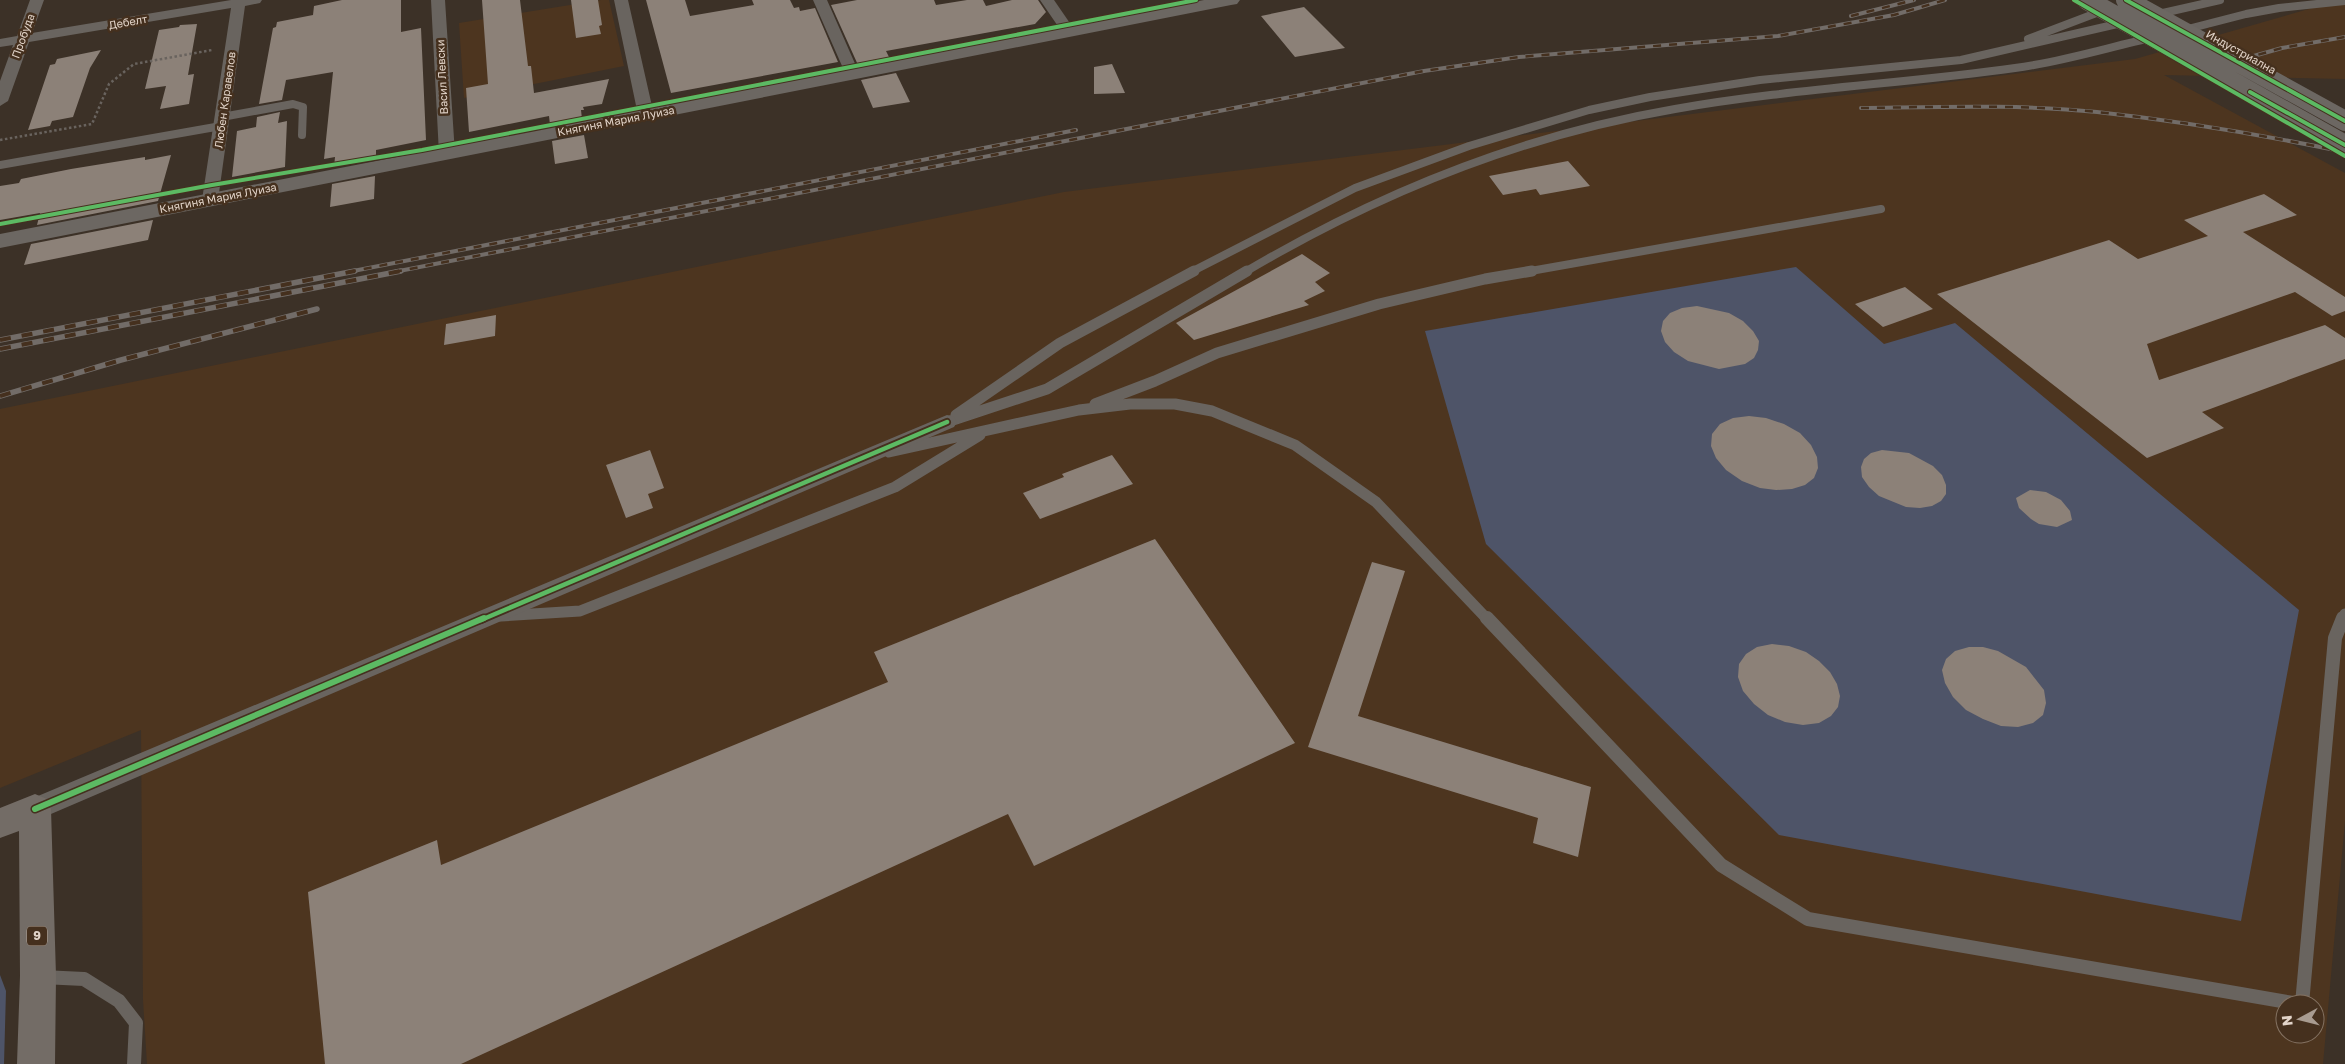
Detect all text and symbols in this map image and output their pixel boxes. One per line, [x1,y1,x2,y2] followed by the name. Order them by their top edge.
[8,12,37,60] street label: Пробуда
[108,12,149,31] street label: Дебелт
[2204,27,2279,76] street label: Индустриална
[433,39,450,115] street label: Васил Левски
[211,51,238,149] street label: Любен Каравелов
[556,103,676,138] street label: Княгиня Мария Луиза
[158,180,278,215] street label: Княгиня Мария Луиза
[27,926,47,946] road number: 9
[2275,994,2325,1044] north arrow
[2278,1014,2296,1027] text: N

